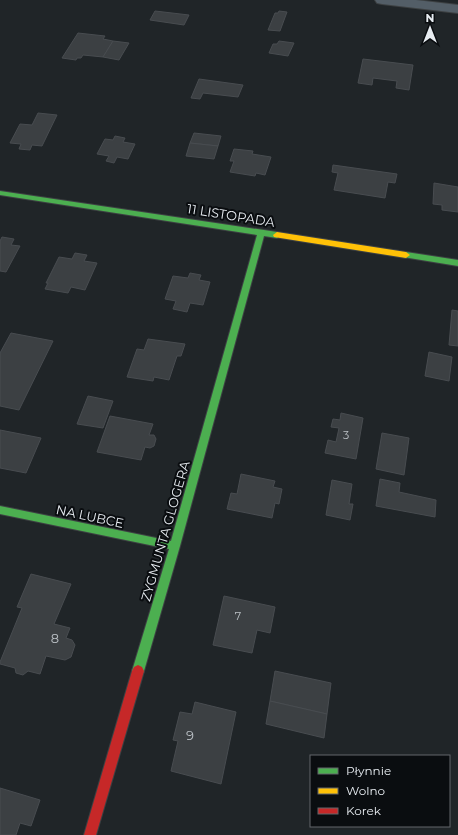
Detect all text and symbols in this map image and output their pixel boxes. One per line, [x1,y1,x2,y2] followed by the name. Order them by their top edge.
[410,8,450,48] north arrow
[426,11,434,25] text: N
[186,200,277,230] street label: 11 LISTOPADA
[343,428,349,442] house number: 3
[137,458,193,603] street label: ZYGMUNTA GLOGERA
[55,501,125,531] street label: NA LUBCE
[235,609,241,623] house number: 7
[51,630,59,646] house number: 8
[186,727,194,743] house number: 9
[310,755,450,827] legend
[346,763,391,778] text: Płynnie
[346,783,385,798] text: Wolno
[346,803,382,818] text: Korek

